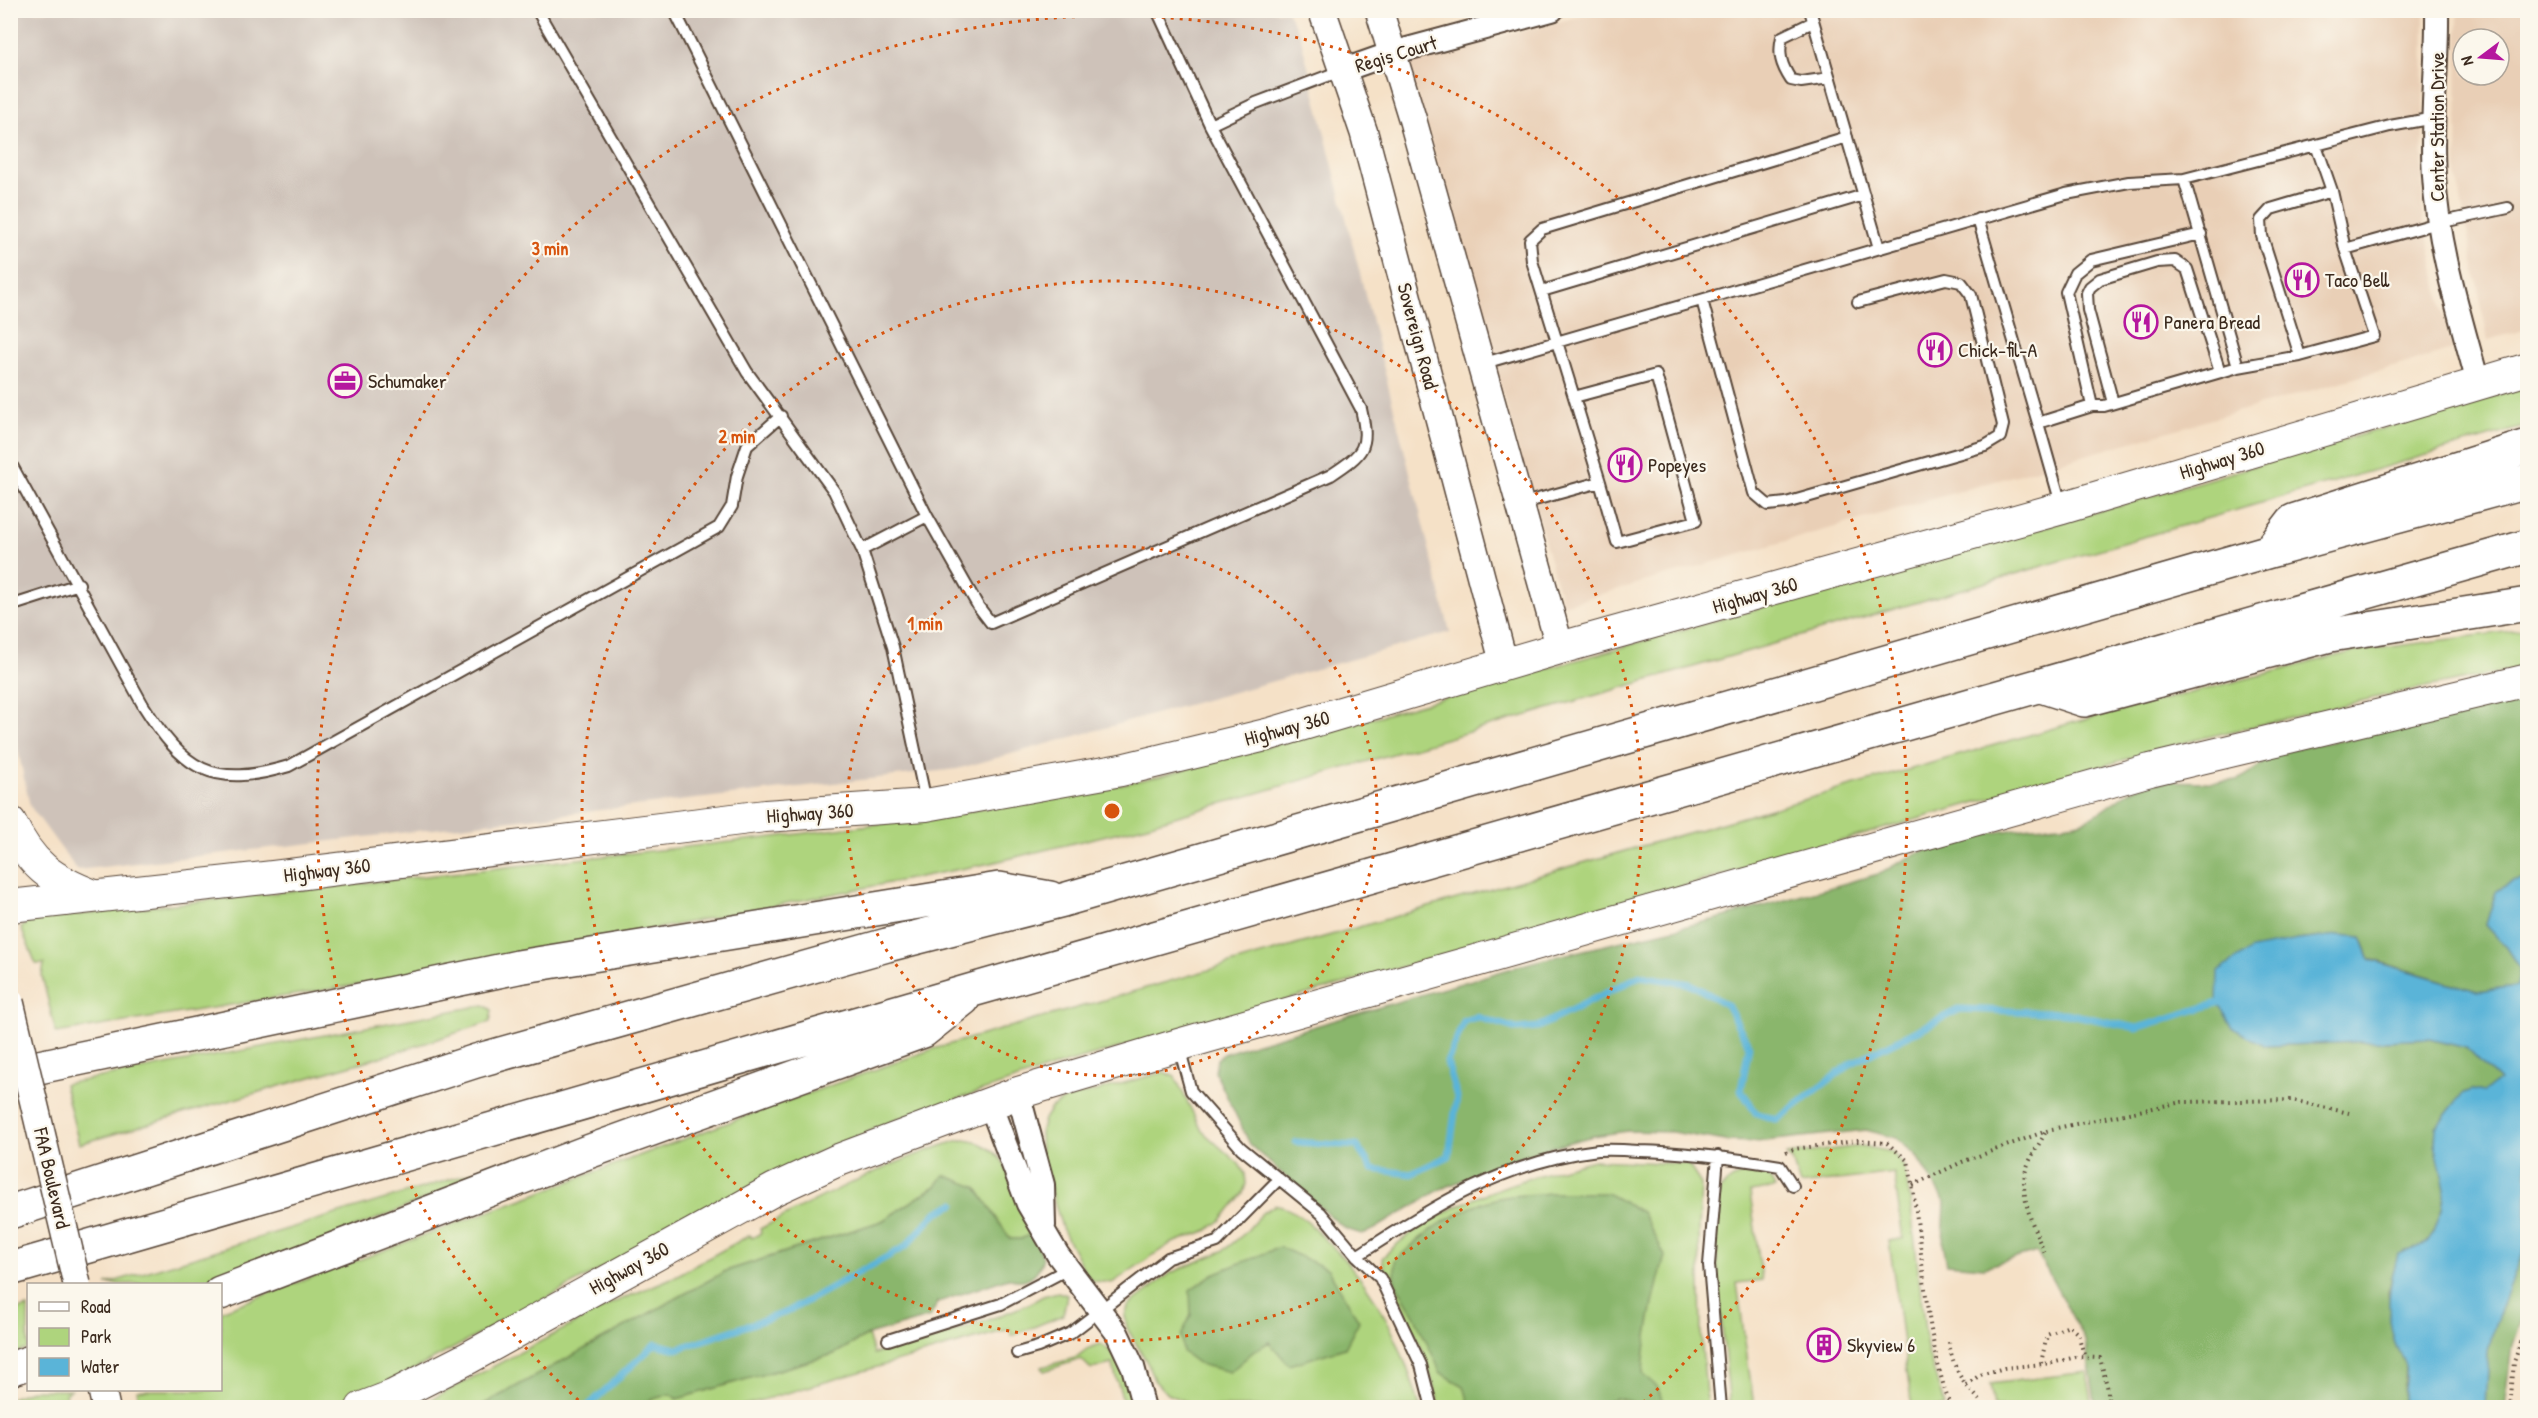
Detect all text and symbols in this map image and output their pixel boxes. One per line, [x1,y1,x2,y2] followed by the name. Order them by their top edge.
[2451,27,2511,87] north arrow
[1352,28,1441,79] street label: Regis Court
[2423,52,2450,202] street label: Center Station Drive
[2455,54,2478,68] text: N
[532,236,568,261] text: 3 min
[2284,262,2320,298] restaurant icon: Taco Bell
[2325,266,2390,293] place label: Taco Bell
[1391,280,1446,392] street label: Sovereign Road
[2123,304,2159,340] restaurant icon: Panera Bread
[2164,308,2260,335] place label: Panera Bread
[1917,332,1953,368] restaurant icon: Chick-fil-A
[1958,336,2037,363] place label: Chick-fil-A
[327,363,363,399] office icon: Schumaker
[368,367,447,394] place label: Schumaker
[719,424,755,449] text: 2 min
[2176,434,2268,485] street label: Highway 360
[1607,447,1643,483] restaurant icon: Popeyes
[1648,451,1707,478] place label: Popeyes
[1709,570,1801,620] street label: Highway 360
[907,611,943,636] text: 1 min
[1241,703,1333,752] street label: Highway 360
[766,796,854,829] street label: Highway 360
[1102,801,1122,821] centre of rings
[282,851,372,888] street label: Highway 360
[28,1124,77,1231] street label: FAA Boulevard
[584,1235,673,1301] street label: Highway 360
[27,1283,222,1391] legend
[81,1294,111,1319] text: Road
[81,1324,112,1349] text: Park
[1806,1327,1842,1363] building icon: Skyview 6
[1847,1331,1915,1358] place label: Skyview 6
[81,1354,119,1379] text: Water

